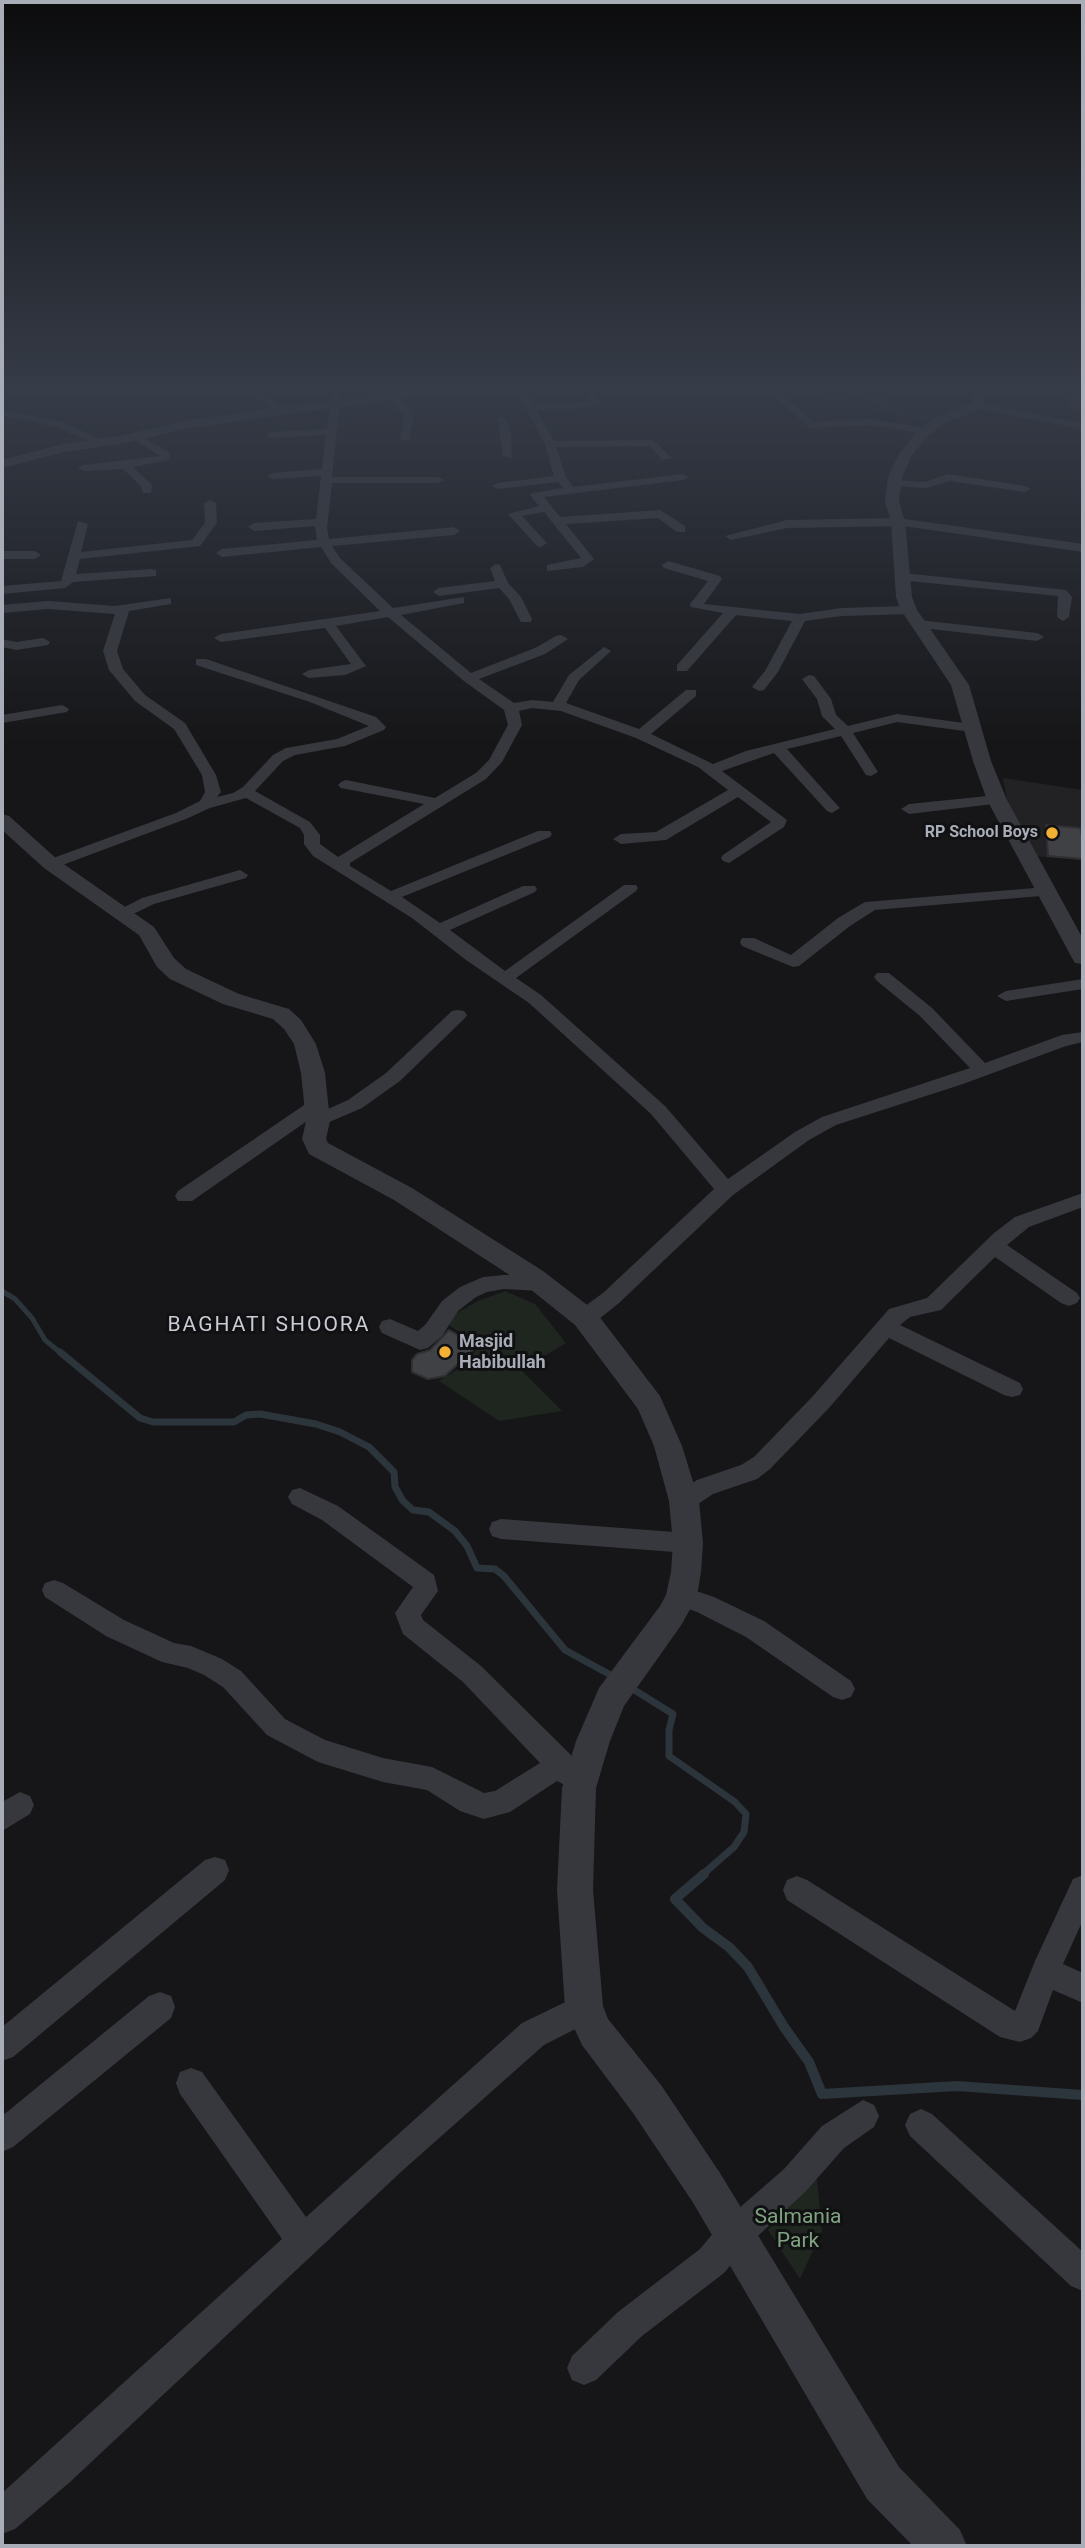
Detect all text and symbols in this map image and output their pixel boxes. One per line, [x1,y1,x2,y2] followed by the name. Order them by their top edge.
[925,823,1038,843] place label: RP School Boys
[1044,825,1060,841] marker: RP School Boys
[169,1313,369,1339] district label: BAGHATI SHOORA
[459,1331,546,1374] place label: Masjid Habibullah
[437,1344,453,1360] marker: Masjid Habibullah
[755,2205,841,2255] park label: Salmania Park

